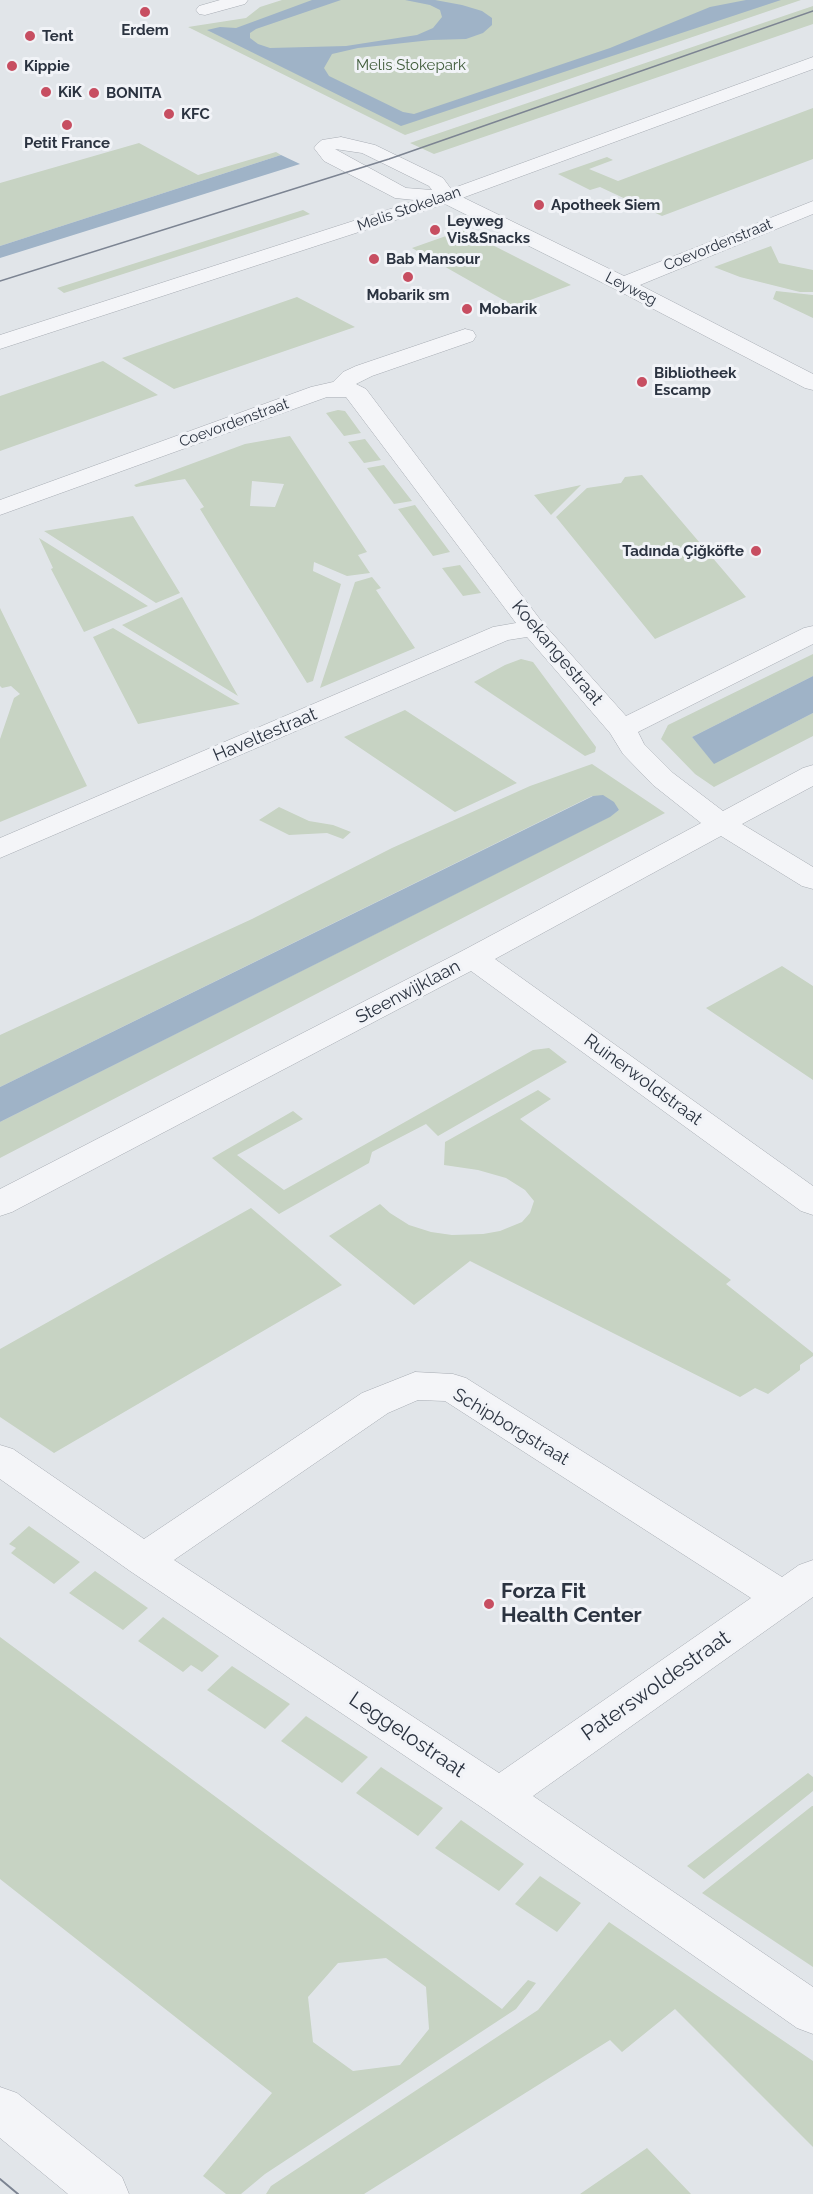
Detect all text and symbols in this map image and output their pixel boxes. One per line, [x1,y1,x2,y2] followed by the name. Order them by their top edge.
[138,5,152,19] marker: Erdem
[121,21,169,39] place label: Erdem
[42,27,74,45] place label: Tent
[23,29,37,43] marker: Tent
[356,56,466,74] park label: Melis Stokepark
[24,57,70,75] place label: Kippie
[5,59,19,73] marker: Kippie
[58,83,82,101] place label: KiK
[106,84,162,102] place label: BONITA
[39,85,53,99] marker: KiK
[87,86,101,100] marker: BONITA
[181,105,210,123] place label: KFC
[162,107,176,121] marker: KFC
[60,118,74,132] marker: Petit France
[24,134,110,152] place label: Petit France
[355,183,463,235] street label: Melis Stokelaan
[551,196,660,214] place label: Apotheek Siem
[532,198,546,212] marker: Apotheek Siem
[447,212,530,247] place label: Leyweg Vis&Snacks
[661,215,775,275] street label: Coevordenstraat
[428,223,442,237] marker: Leyweg Vis&Snacks
[386,250,480,268] place label: Bab Mansour
[367,252,381,266] marker: Bab Mansour
[602,268,660,310] street label: Leyweg
[401,270,415,284] marker: Mobarik sm
[366,286,450,304] place label: Mobarik sm
[479,300,537,318] place label: Mobarik
[460,302,474,316] marker: Mobarik
[654,364,736,399] place label: Bibliotheek Escamp
[635,375,649,389] marker: Bibliotheek Escamp
[177,395,291,451] street label: Coevordenstraat
[622,542,744,560] place label: Tadında Çiğköfte
[749,544,763,558] marker: Tadında Çiğköfte
[507,596,607,710] street label: Koekangestraat
[210,703,320,767] street label: Haveltestraat
[352,955,464,1029] street label: Steenwijklaan
[579,1030,707,1130] street label: Ruinerwoldstraat
[449,1384,573,1470] street label: Schipborgstraat
[501,1579,642,1629] place label: Forza Fit Health Center
[482,1597,496,1611] marker: Forza Fit Health Center
[577,1625,735,1747] street label: Paterswoldestraat
[344,1687,470,1783] street label: Leggelostraat

